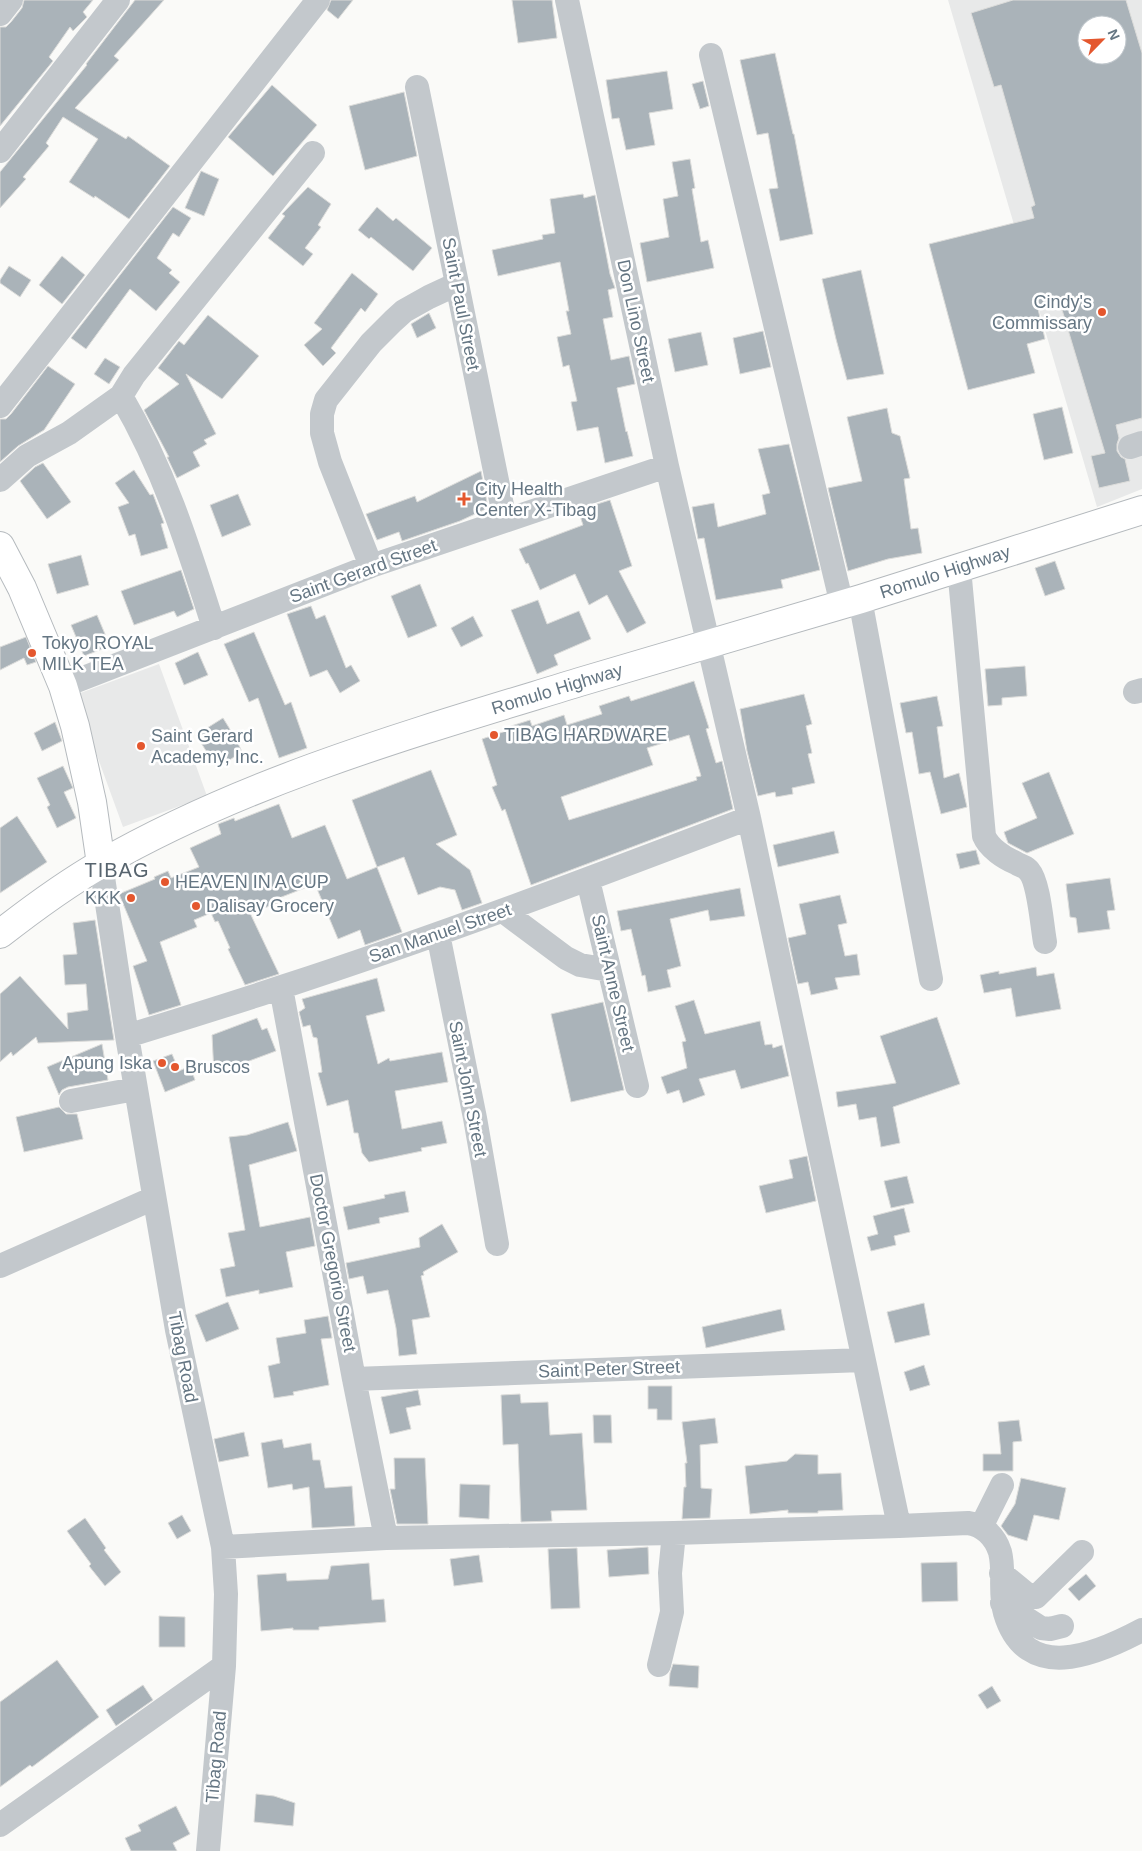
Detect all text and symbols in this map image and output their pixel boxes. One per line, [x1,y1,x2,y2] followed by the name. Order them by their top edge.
[1077,15,1127,65] north arrow
[1105,27,1123,43] text: N
[438,236,484,372] street label: Saint Paul Street
[613,258,659,384] street label: Don Lino Street
[992,292,1092,333] place label: Cindy's Commissary
[1096,306,1108,318] marker: Cindy's Commissary
[475,479,596,520] place label: City Health Center X-Tibag
[457,492,471,506] marker: City Health Center X-Tibag
[287,535,439,607] street label: Saint Gerard Street
[877,541,1013,603] street label: Romulo Highway
[42,633,154,674] place label: Tokyo ROYAL MILK TEA
[26,647,38,659] marker: Tokyo ROYAL MILK TEA
[489,660,625,718] street label: Romulo Highway
[504,725,667,745] place label: TIBAG HARDWARE
[151,726,264,767] place label: Saint Gerard Academy, Inc.
[488,729,500,741] marker: TIBAG HARDWARE
[135,740,147,752] marker: Saint Gerard Academy, Inc.
[84,859,150,881] district label: TIBAG
[175,872,329,892] place label: HEAVEN IN A CUP
[159,876,171,888] marker: HEAVEN IN A CUP
[85,888,121,908] place label: KKK
[125,892,137,904] marker: KKK
[206,896,334,916] place label: Dalisay Grocery
[366,899,514,967] street label: San Manuel Street
[190,900,202,912] marker: Dalisay Grocery
[587,912,639,1054] street label: Saint Anne Street
[445,1019,491,1159] street label: Saint John Street
[62,1053,153,1073] place label: Apung Iska
[156,1057,168,1069] marker: Apung Iska
[185,1057,250,1077] place label: Bruscos
[169,1061,181,1073] marker: Bruscos
[306,1172,360,1354] street label: Doctor Gregorio Street
[164,1310,202,1404] street label: Tibag Road
[538,1357,680,1381] street label: Saint Peter Street
[202,1710,230,1804] street label: Tibag Road

